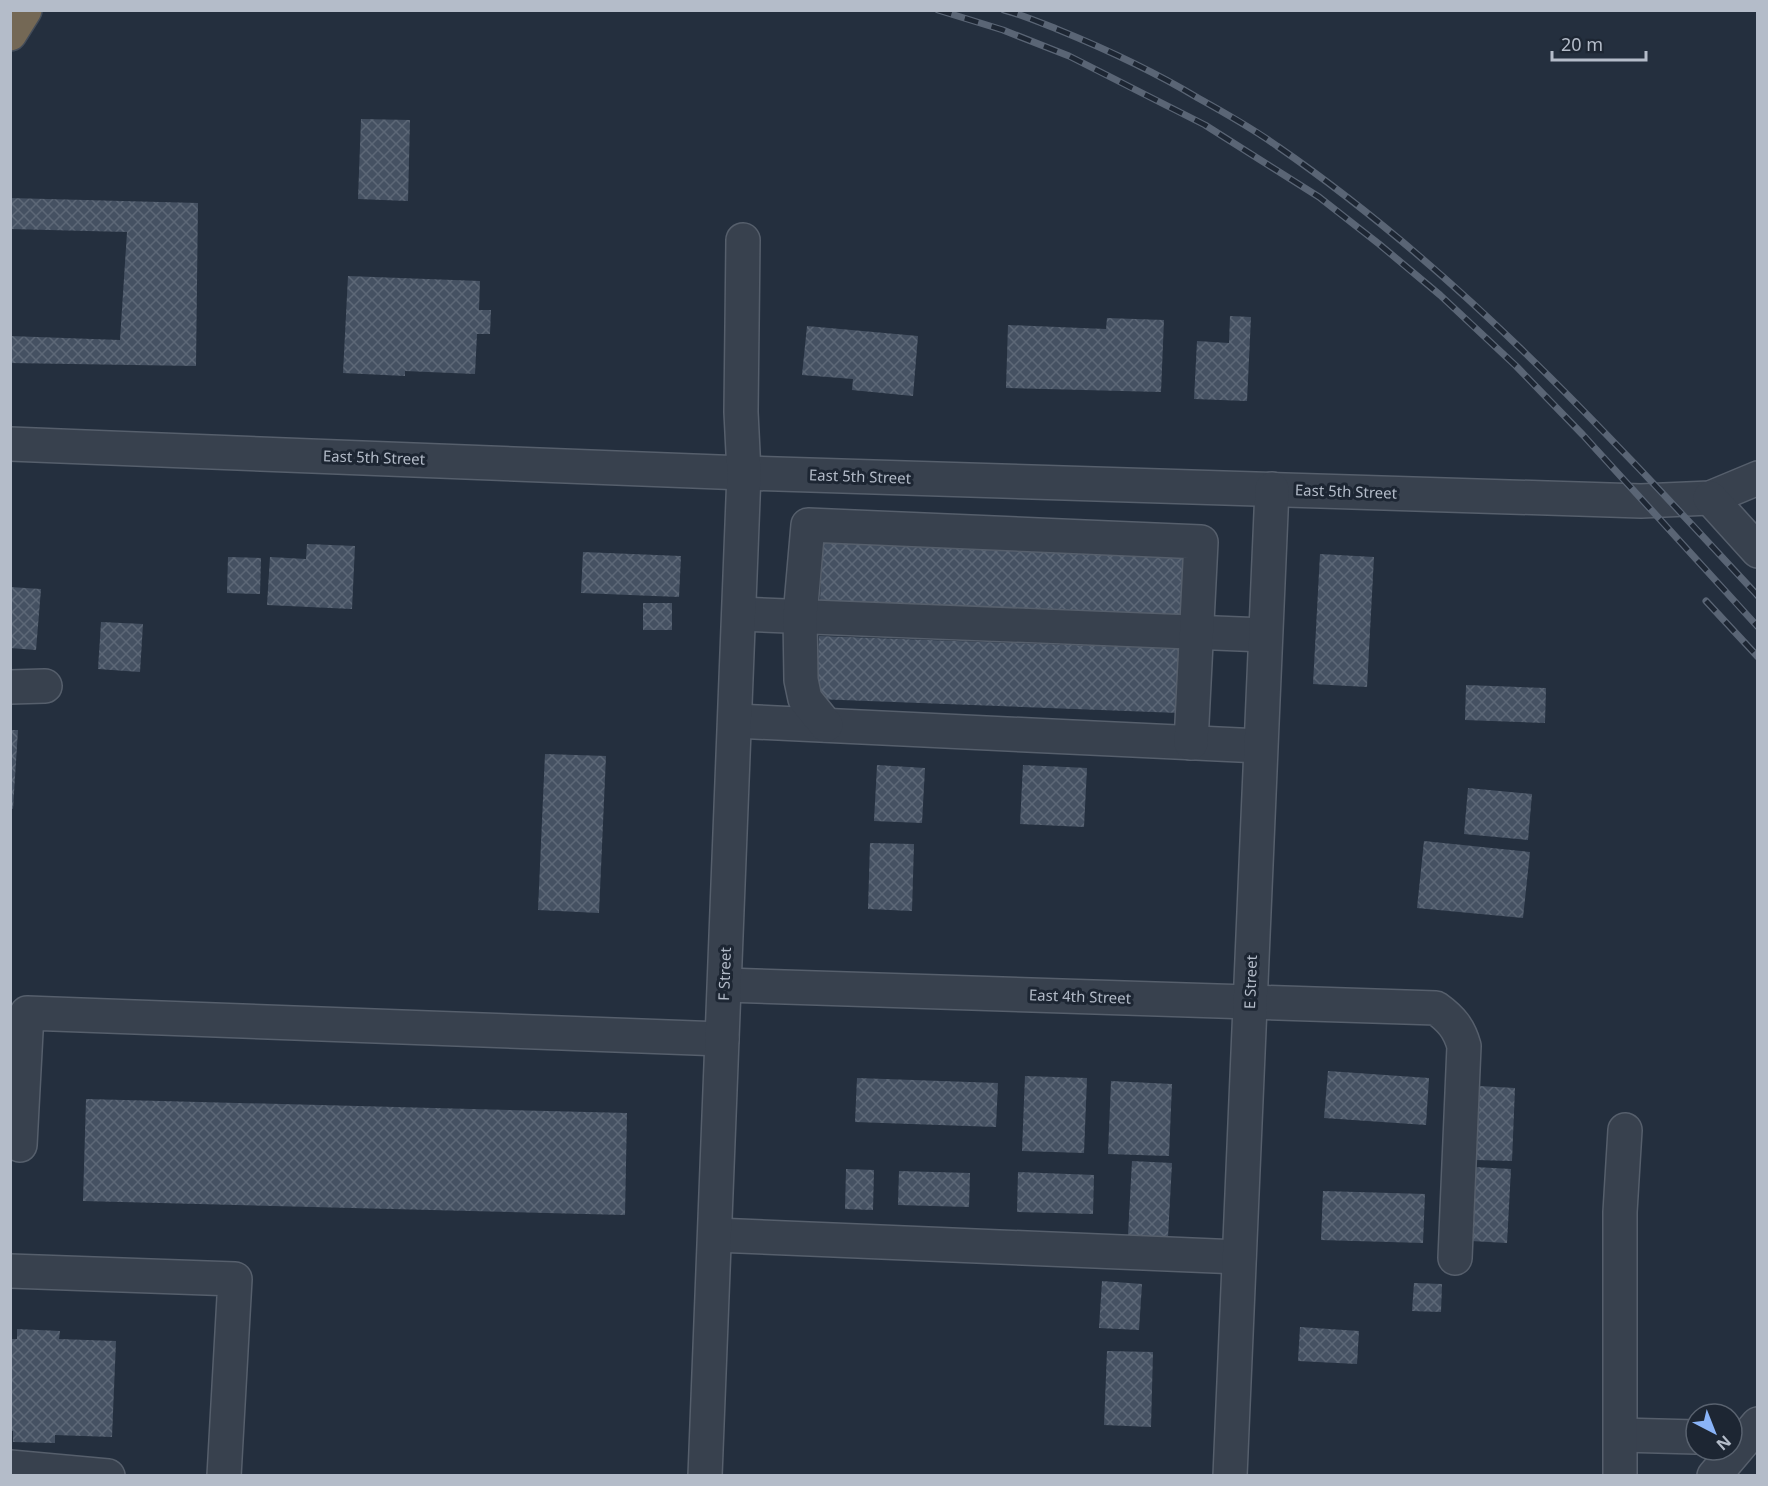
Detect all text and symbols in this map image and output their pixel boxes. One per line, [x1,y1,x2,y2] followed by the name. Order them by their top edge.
[1552,24,1646,62] scale bar
[1561,32,1603,56] text: 20 m
[323,445,426,469] street label: East 5th Street
[809,464,912,488] street label: East 5th Street
[1295,479,1398,503] street label: East 5th Street
[713,946,735,1001] street label: F Street
[1239,954,1261,1009] street label: E Street
[1029,984,1132,1008] street label: East 4th Street
[1684,1402,1744,1462] north arrow
[1712,1431,1736,1456] text: N

